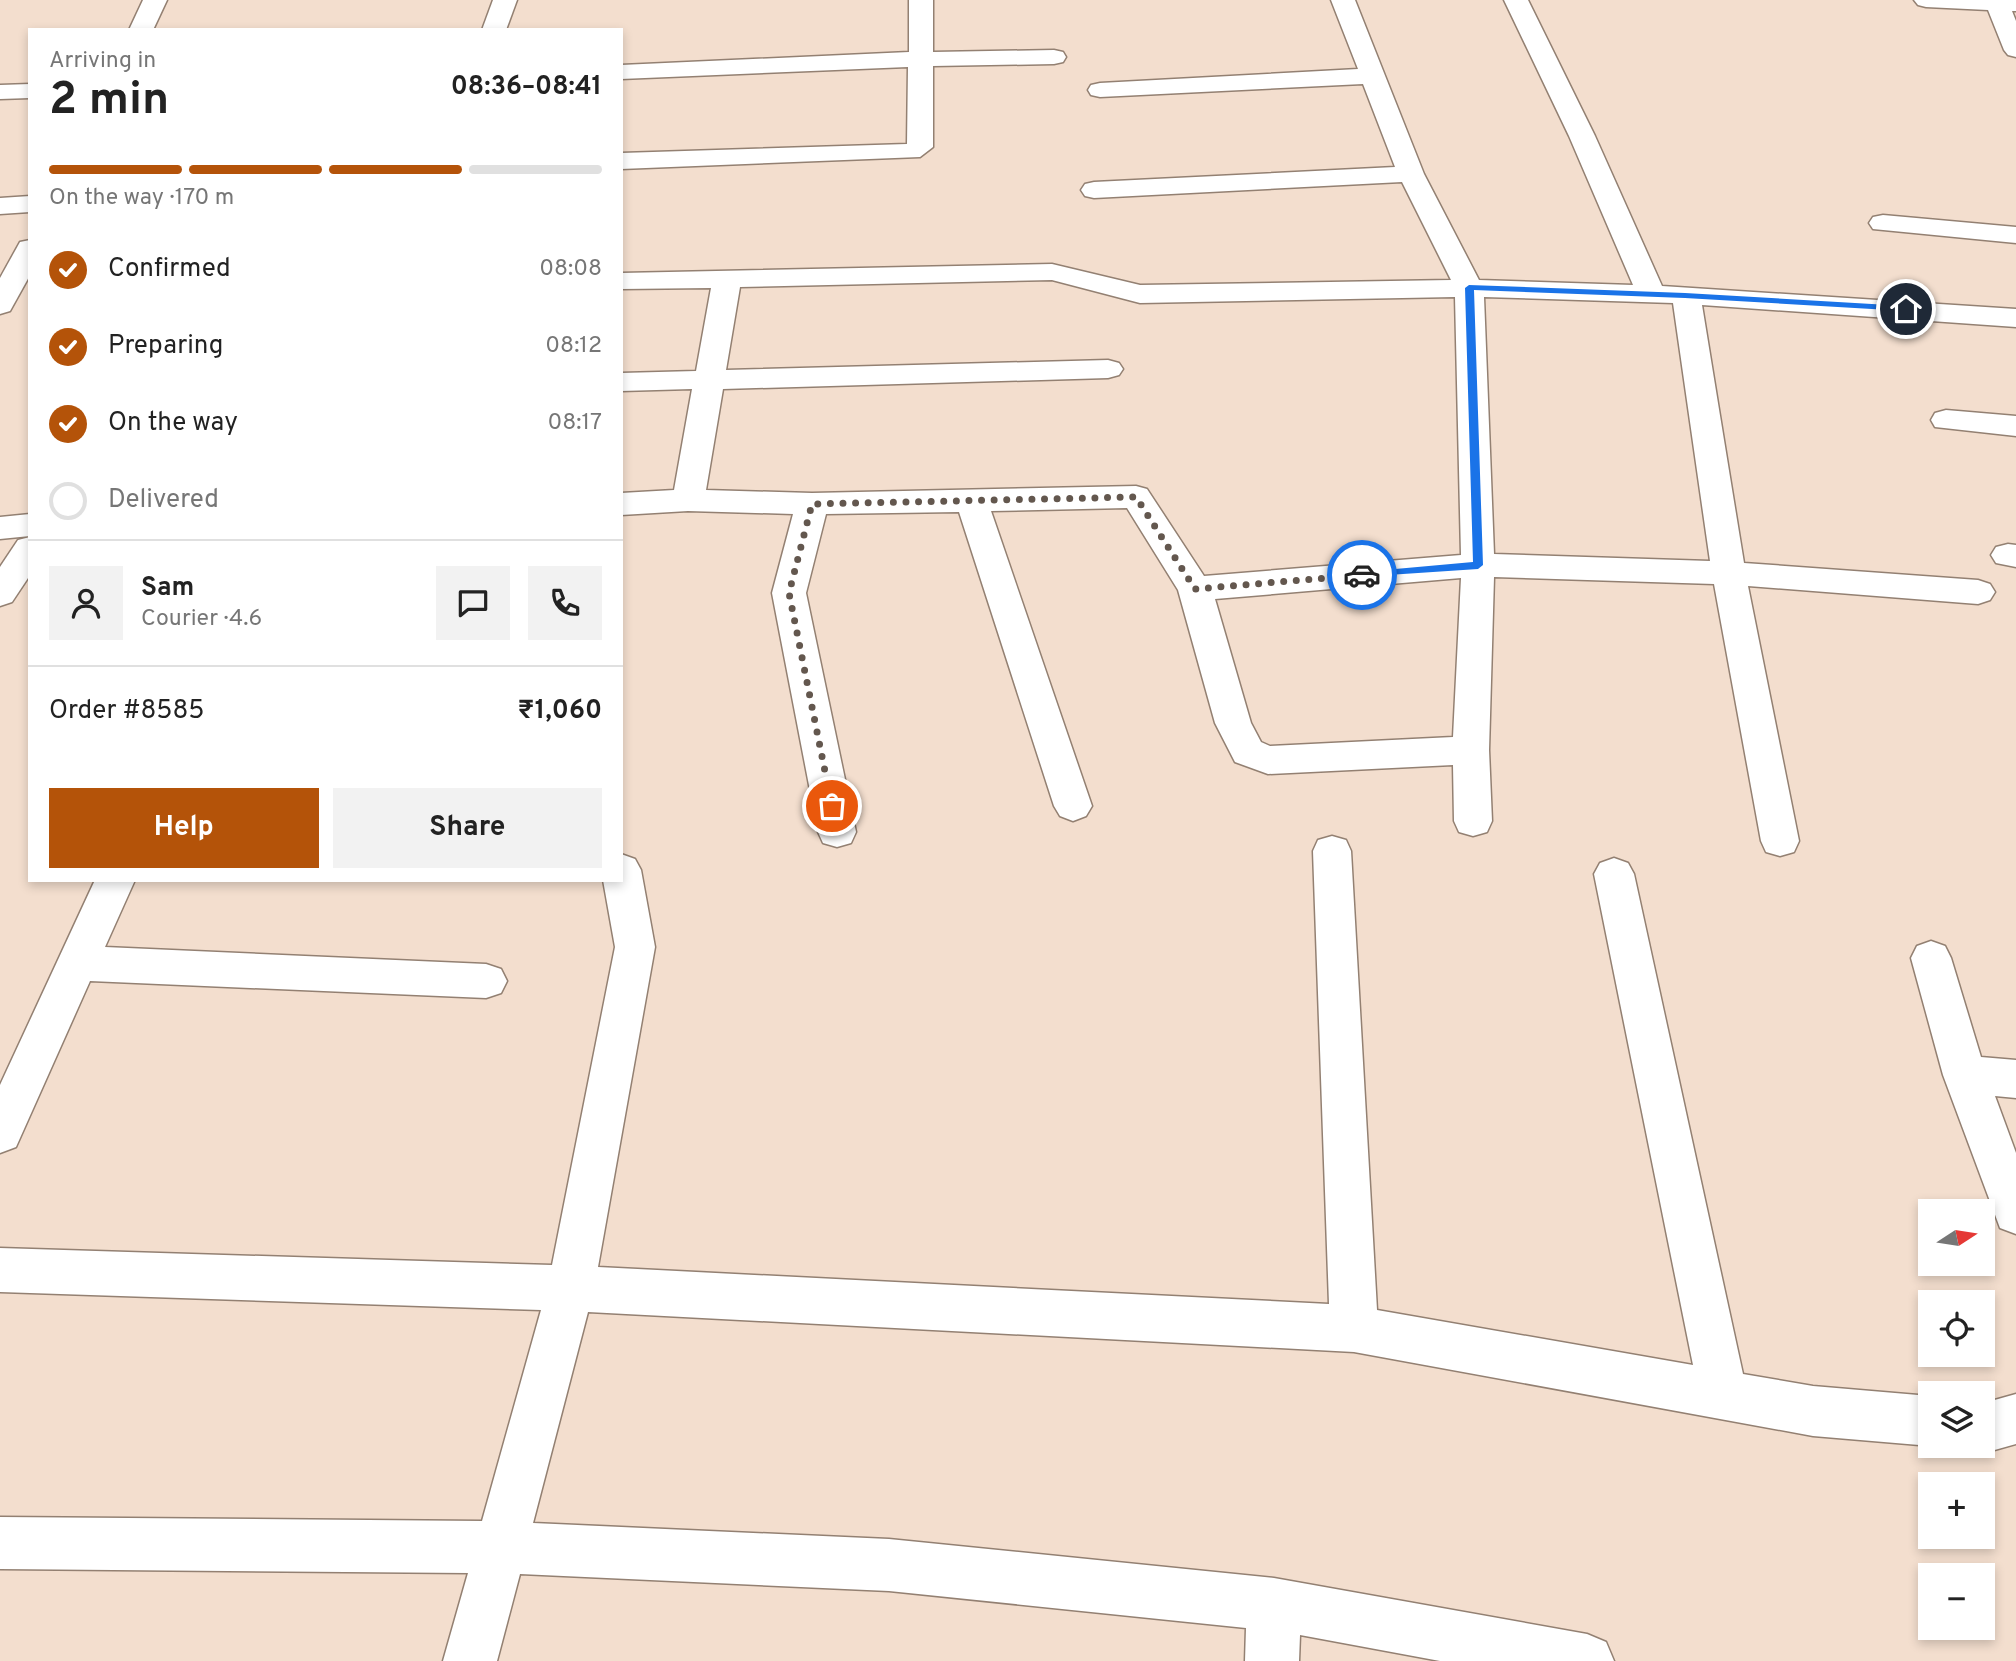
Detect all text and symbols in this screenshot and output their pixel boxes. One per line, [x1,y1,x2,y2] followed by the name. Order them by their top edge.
[49,47,156,76] text: Arriving in
[451,71,602,104] text: 08:36–08:41
[49,72,169,131] text: 2 min
[49,184,234,213] text: On the way · 170 m
[49,251,87,289] icon: check
[108,253,231,286] text: Confirmed
[539,255,602,284] text: 08:08
[1876,279,1936,339] pin
[1887,290,1925,328] icon: home
[49,328,87,366] icon: check
[108,330,223,363] text: Preparing
[545,332,602,361] text: 08:12
[49,405,87,443] icon: check
[108,407,238,440] text: On the way
[548,409,602,438] text: 08:17
[108,484,219,517] text: Delivered
[1327,540,1397,610] courier
[1343,556,1381,594] icon: car
[49,566,123,640] button: person
[436,566,510,640] button: chat
[528,566,602,640] button: phone
[141,572,194,605] text: Sam
[141,605,262,634] text: Courier · 4.6
[49,695,204,728] text: Order #8585
[518,695,602,728] text: ₹1,060
[802,776,862,836] pin
[813,787,851,825] icon: bag
[49,788,319,868] button: Help
[333,788,602,868] button: Share
[1918,1199,1995,1276] north arrow
[1918,1199,1995,1640] map controls
[1918,1290,1995,1367] button: locate
[1918,1381,1995,1458] button: layers
[1918,1472,1995,1549] button: +
[1918,1563,1995,1640] button: −

